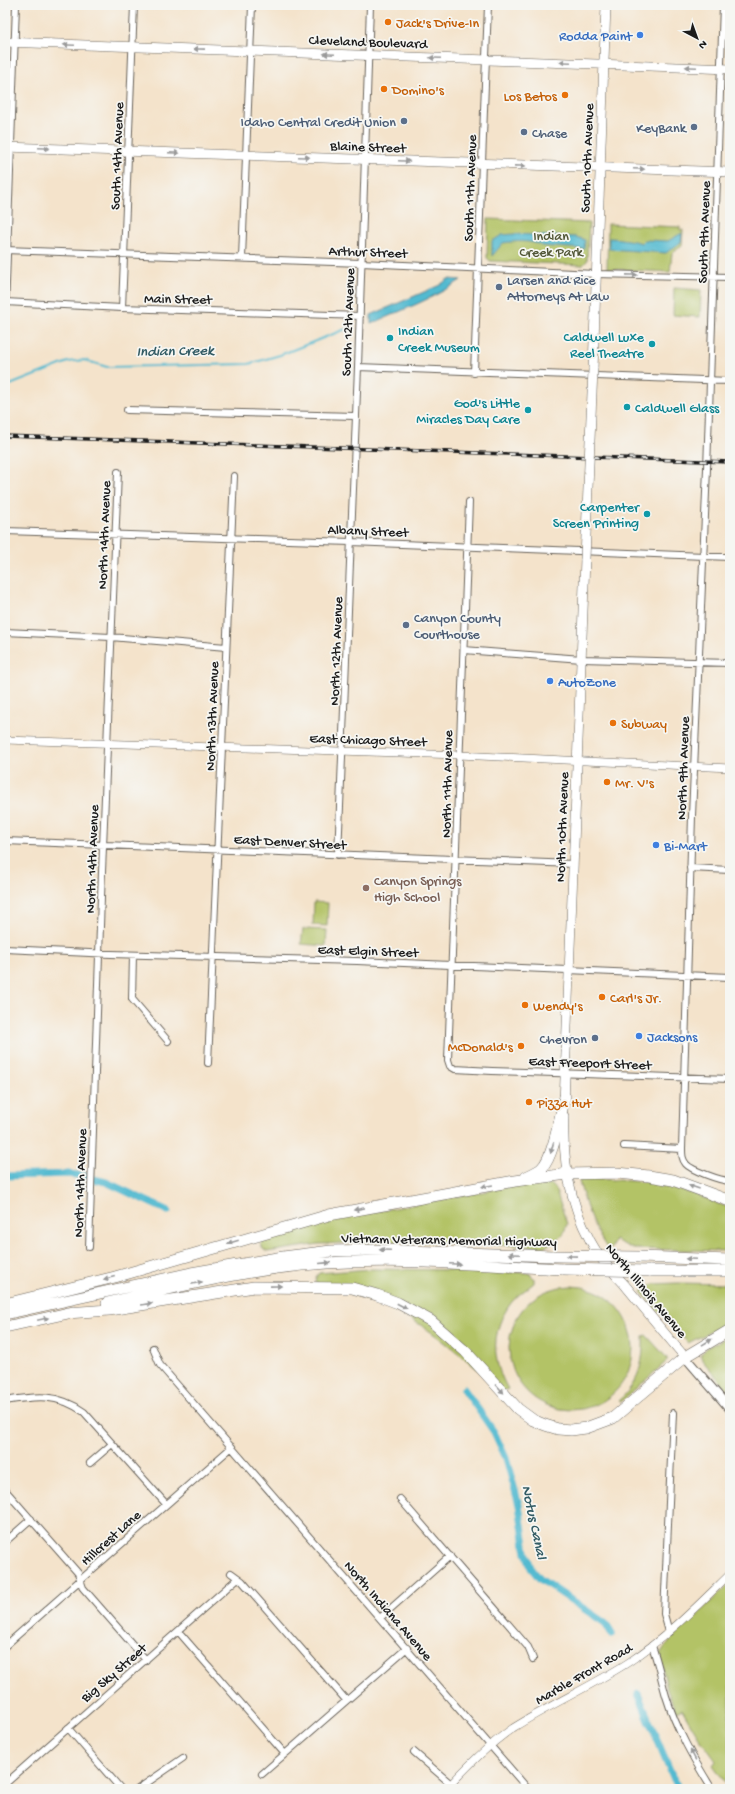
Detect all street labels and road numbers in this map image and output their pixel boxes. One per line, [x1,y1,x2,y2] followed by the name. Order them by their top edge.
[308,33,429,54] street label: Cleveland Boulevard
[108,101,129,210] street label: South 14th Avenue
[578,102,599,213] street label: South 10th Avenue
[461,134,482,242] street label: South 11th Avenue
[329,139,407,158] street label: Blaine Street
[695,180,716,284] street label: South 9th Avenue
[328,244,409,263] street label: Arthur Street
[339,267,360,376] street label: South 12th Avenue
[144,291,213,310] street label: Main Street
[95,480,116,590] street label: North 14th Avenue
[327,523,410,542] street label: Albany Street
[327,596,348,706] street label: North 12th Avenue
[203,660,224,771] street label: North 13th Avenue
[674,715,695,820] street label: North 9th Avenue
[439,729,458,838] street label: North 11th Avenue
[309,731,428,752] street label: East Chicago Street
[553,771,574,882] street label: North 10th Avenue
[83,804,104,914] street label: North 14th Avenue
[233,832,348,855] street label: East Denver Street
[317,942,420,963] street label: East Elgin Street
[528,1054,653,1075] street label: East Freeport Street
[71,1128,92,1238] street label: North 14th Avenue
[340,1231,557,1252] street label: Vietnam Veterans Memorial Highway
[601,1241,690,1343] street label: North Illinois Avenue
[78,1507,146,1570] street label: Hillcrest Lane
[339,1558,436,1666] street label: North Indiana Avenue
[77,1640,152,1708] street label: Big Sky Street
[533,1640,637,1710] street label: Marble Front Road

